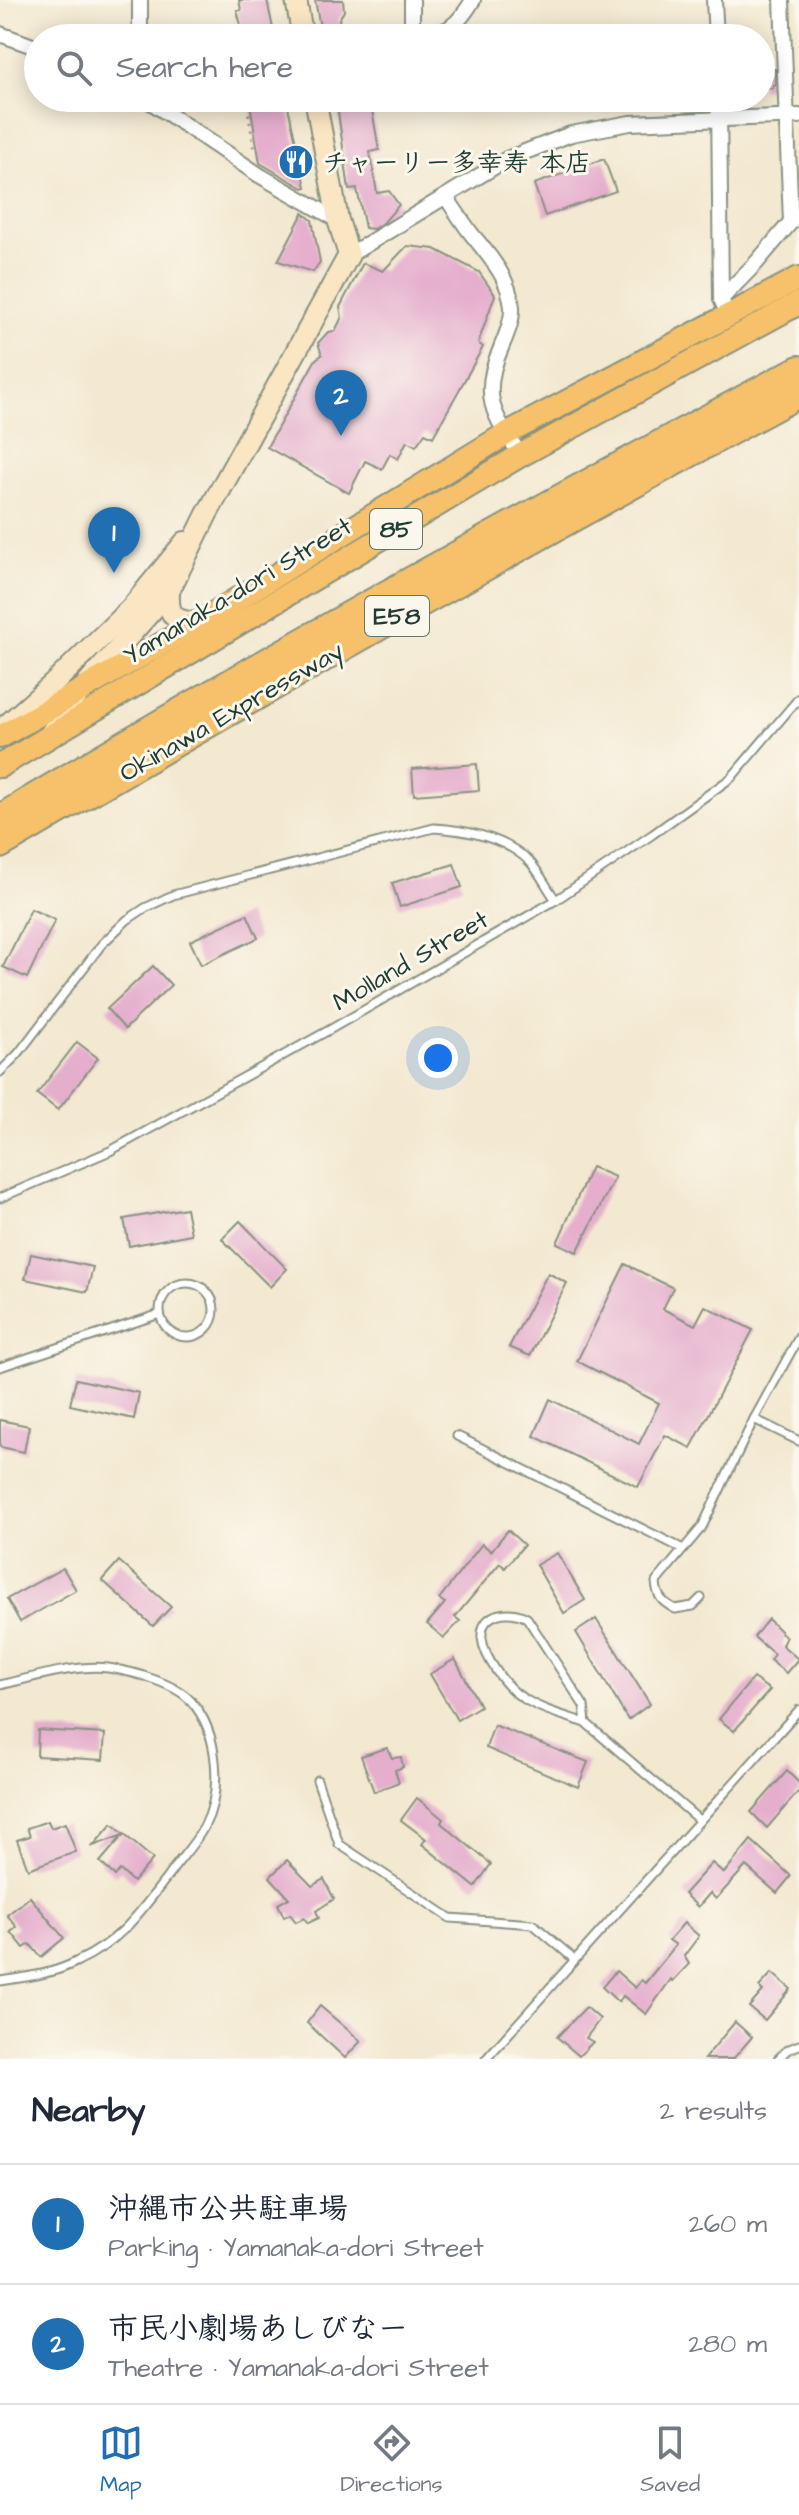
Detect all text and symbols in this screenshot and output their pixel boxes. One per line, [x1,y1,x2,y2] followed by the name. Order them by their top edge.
[24,24,775,112] search box
[52,46,96,90] icon: search
[116,47,293,89] text: Search here
[277,143,315,181] restaurant icon: チャーリー多幸寿 本店
[322,145,591,181] place label: チャーリー多幸寿 本店
[315,370,367,436] pin: 2
[88,507,140,573] pin: 1
[116,508,359,673] street label: Yamanaka-dori Street
[370,509,422,549] road number: 85
[365,596,429,636] road number: E58
[113,633,351,793] street label: Okinawa Expressway
[326,901,495,1020] street label: Molland Street
[418,1038,458,1078] your location
[32,2087,146,2135] text: Nearby
[659,2093,767,2129] text: 2 results
[108,2188,348,2230] text: 沖縄市公共駐車場
[56,2206,60,2242] text: 1
[689,2206,767,2242] text: 260 m
[108,2230,484,2266] text: Parking · Yamanaka-dori Street
[108,2308,408,2350] text: 市民小劇場あしびなー
[51,2326,65,2362] text: 2
[688,2326,767,2362] text: 280 m
[108,2350,489,2386] text: Theatre · Yamanaka-dori Street
[99,2421,143,2500] tab: Map
[340,2421,443,2500] tab: Directions
[640,2421,700,2500] tab: Saved

